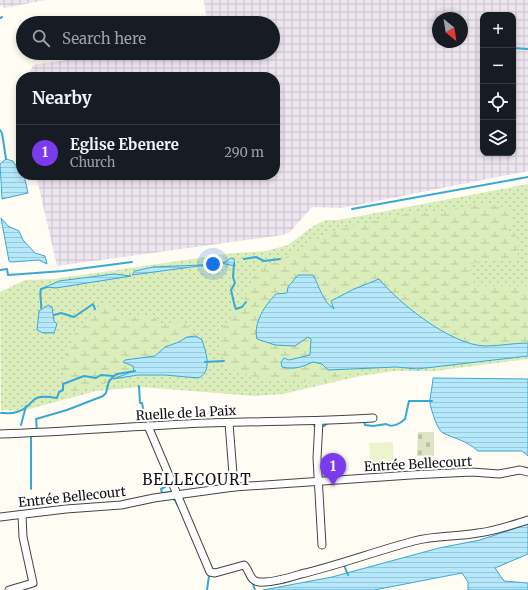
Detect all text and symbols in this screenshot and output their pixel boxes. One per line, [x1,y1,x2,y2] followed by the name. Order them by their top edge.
[432,12,468,48] north arrow
[480,12,516,156] map controls
[480,12,516,48] button: +
[16,16,280,60] search box
[30,27,52,49] icon: search
[62,29,146,48] text: Search here
[480,48,516,84] button: −
[480,84,516,120] button: locate
[32,87,92,109] text: Nearby
[480,120,516,156] button: layers
[70,135,179,154] text: Eglise Ebenere
[42,144,48,161] text: 1
[224,144,264,161] text: 290 m
[70,154,115,171] text: Church
[203,254,223,274] your location
[135,402,237,424] street label: Ruelle de la Paix
[320,453,346,486] pin: 1
[364,453,472,475] street label: Entrée Bellecourt
[142,470,252,489] district label: BELLECOURT
[17,483,127,511] street label: Entrée Bellecourt

